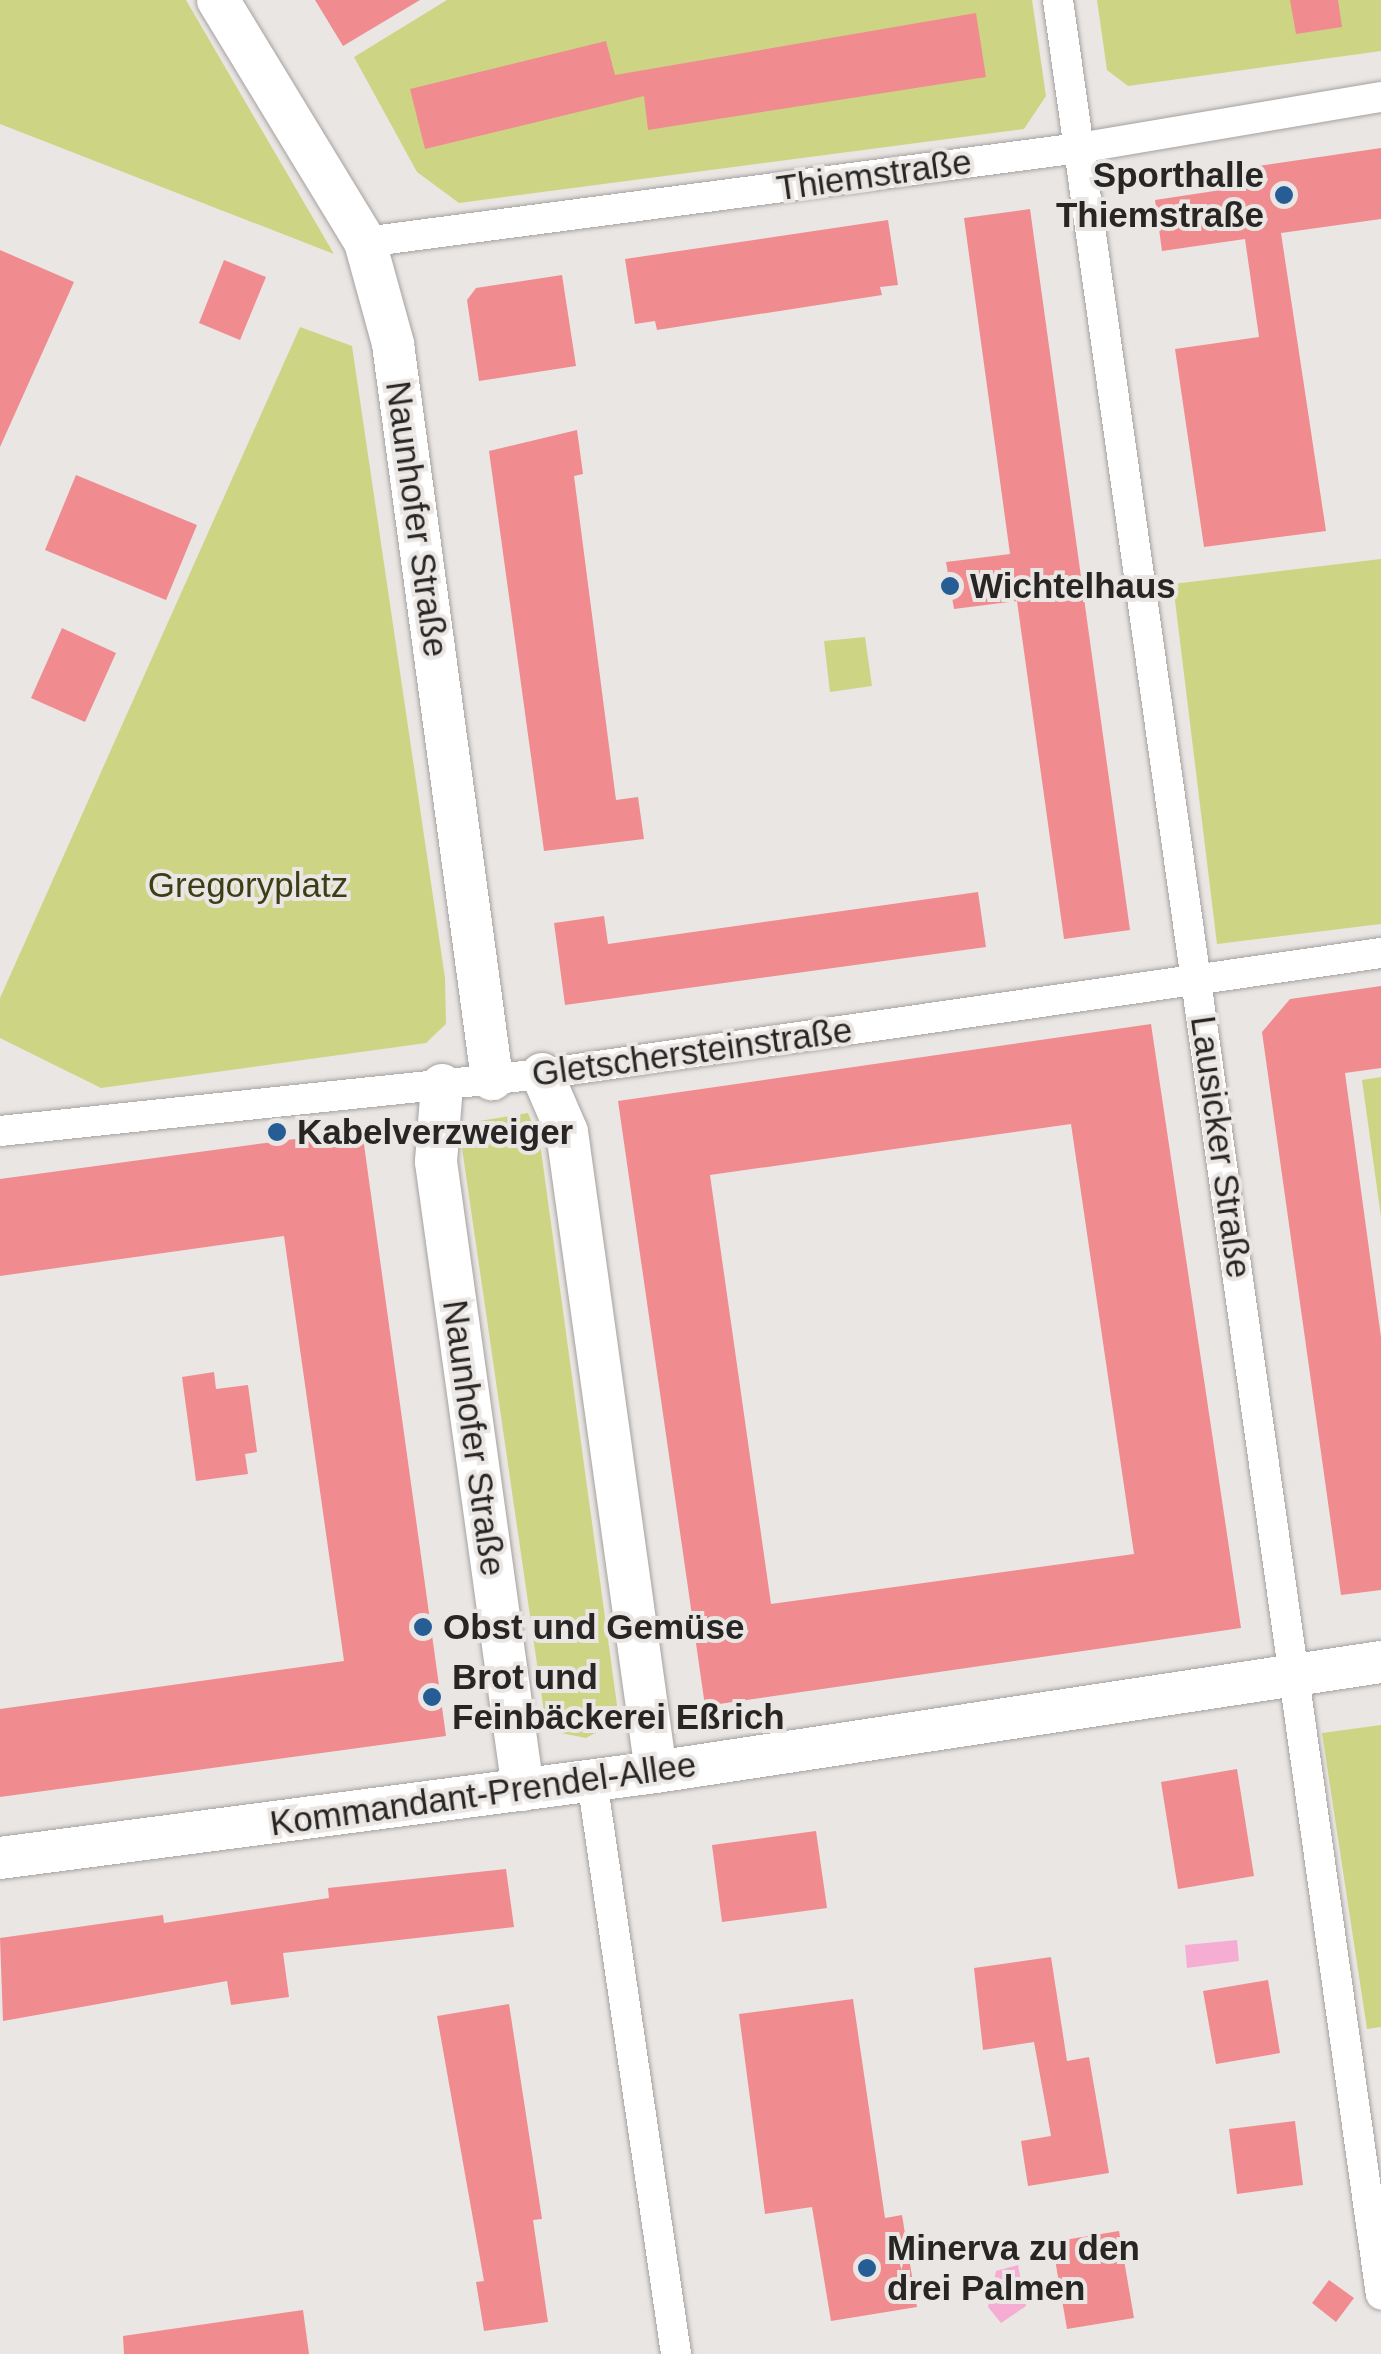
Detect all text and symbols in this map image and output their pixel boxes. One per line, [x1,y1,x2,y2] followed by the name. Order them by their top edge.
[774,141,974,209] street label: Thiemstraße
[1056,154,1264,236] place label: Sporthalle Thiemstraße
[1273,184,1295,206] marker: Sporthalle Thiemstraße
[377,378,457,660] street label: Naunhofer Straße
[970,565,1176,607] place label: Wichtelhaus
[939,575,961,597] marker: Wichtelhaus
[148,864,348,906] park label: Gregoryplatz
[529,1009,855,1095] street label: Gletschersteinstraße
[1182,1013,1260,1281] street label: Lausicker Straße
[297,1111,573,1153] place label: Kabelverzweiger
[266,1121,288,1143] marker: Kabelverzweiger
[434,1297,514,1579] street label: Naunhofer Straße
[443,1606,744,1648] place label: Obst und Gemüse
[412,1616,434,1638] marker: Obst und Gemüse
[452,1656,785,1738] place label: Brot und Feinbäckerei Eßrich
[421,1686,443,1708] marker: Brot und Feinbäckerei Eßrich
[267,1743,699,1845] street label: Kommandant-Prendel-Allee
[887,2227,1140,2309] place label: Minerva zu den drei Palmen
[856,2257,878,2279] marker: Minerva zu den drei Palmen

